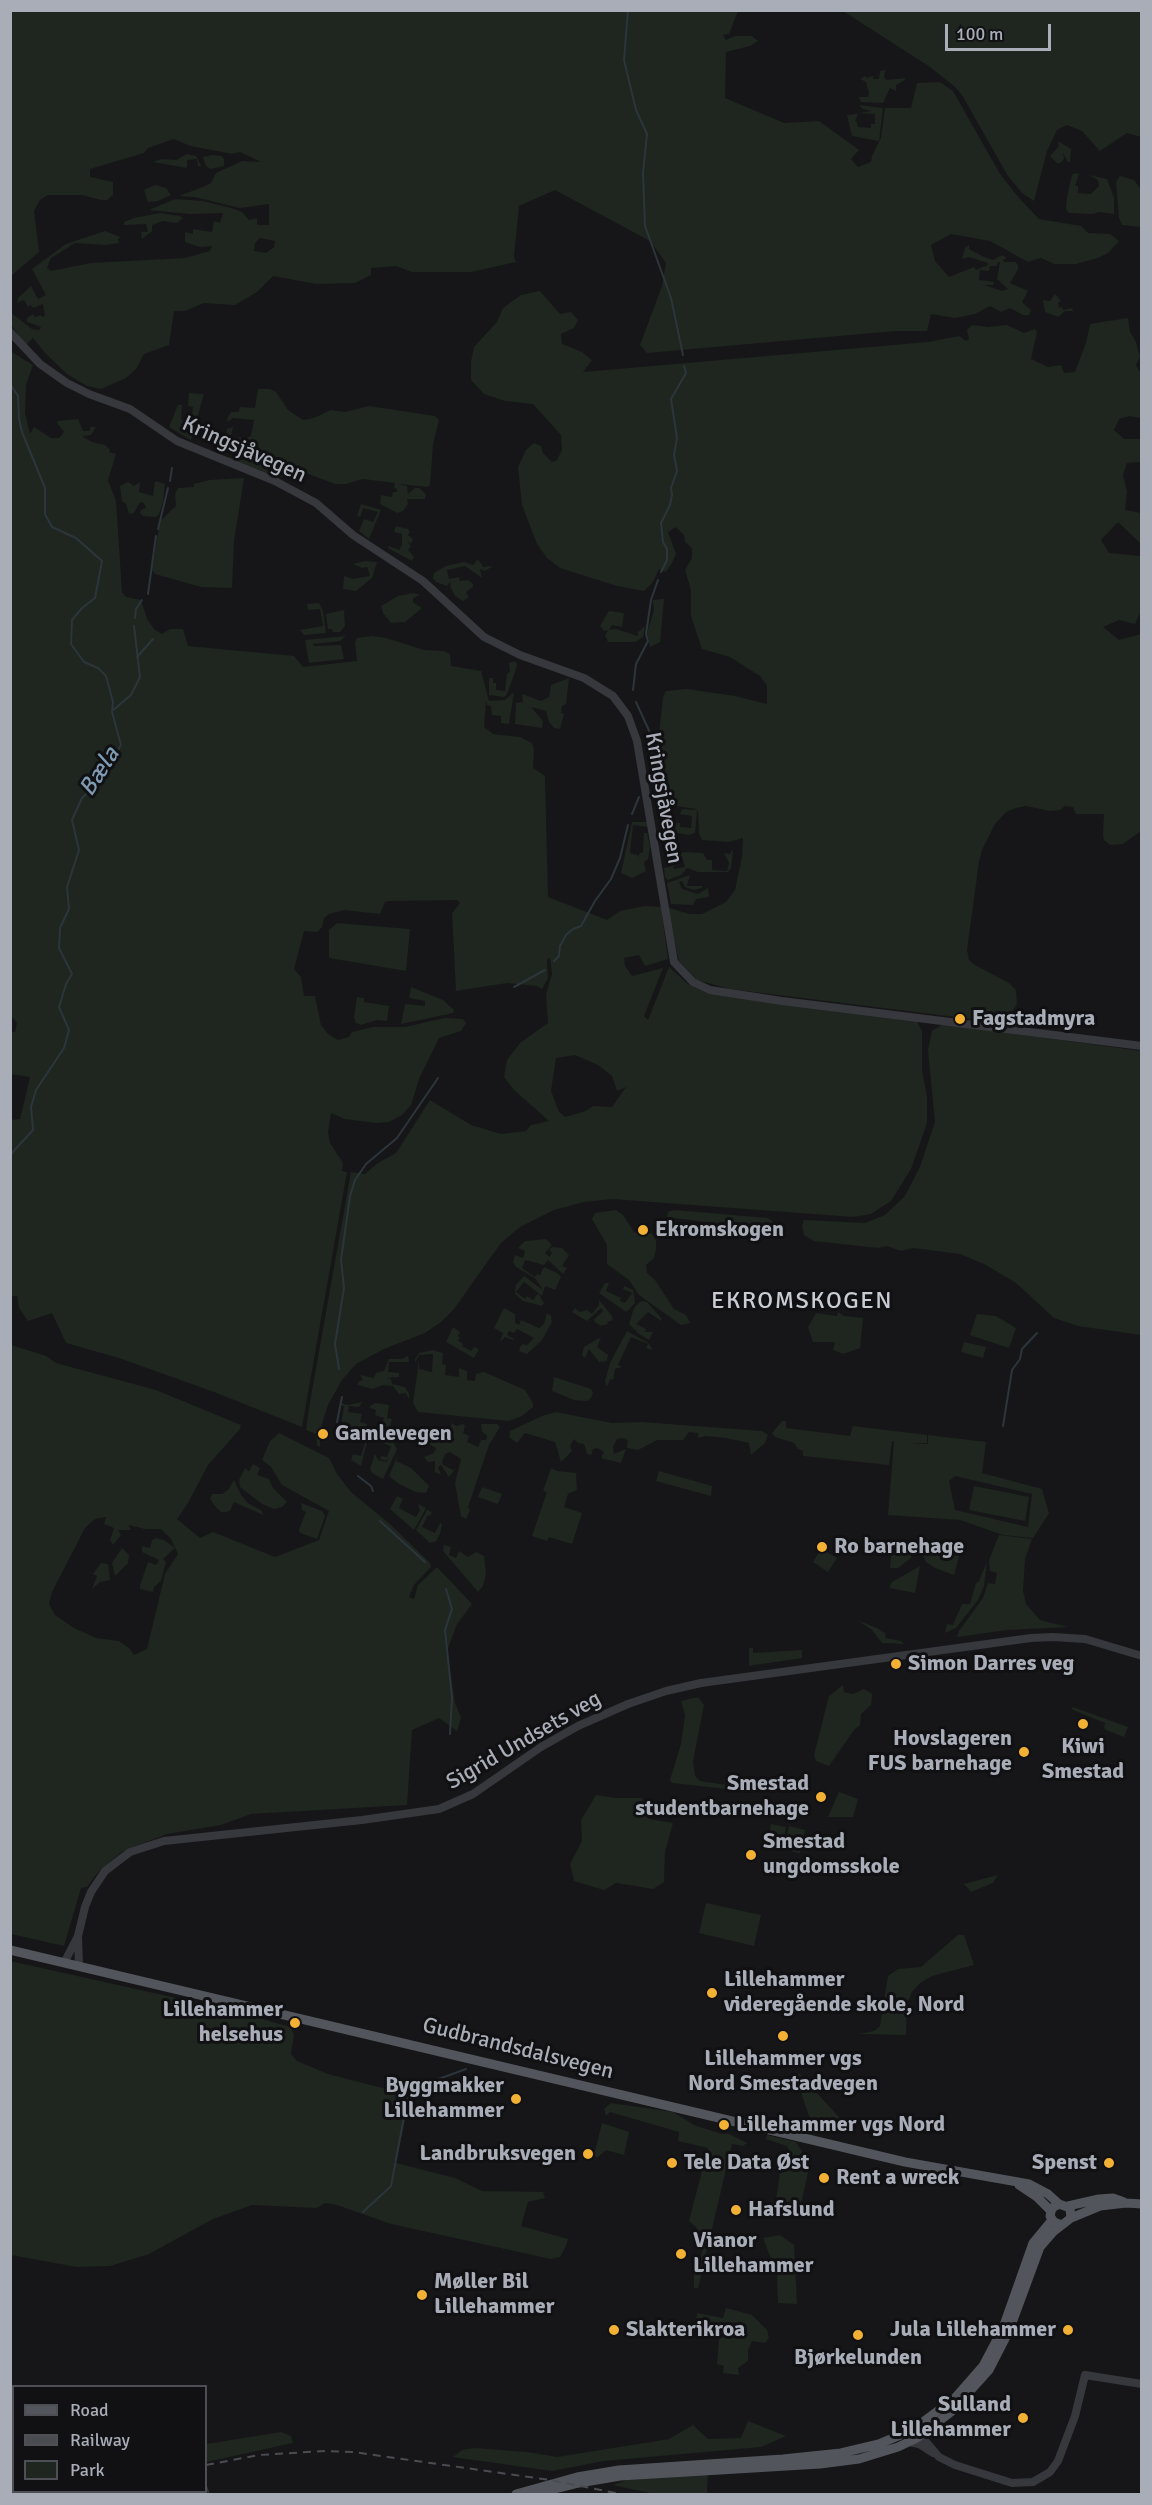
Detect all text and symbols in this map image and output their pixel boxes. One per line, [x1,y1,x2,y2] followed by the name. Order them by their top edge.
[948,12,1054,50] scale bar
[956,23,1003,45] text: 100 m
[178,411,310,489] street label: Kringsjåvegen
[638,730,688,866] street label: Kringsjåvegen
[74,742,126,802] water label: Bæla
[972,1006,1095,1032] place label: Fagstadmyra
[953,1012,967,1026] marker: Fagstadmyra
[655,1217,784,1243] place label: Ekromskogen
[636,1223,650,1237] marker: Ekromskogen
[711,1288,893,1316] district label: EKROMSKOGEN
[335,1421,452,1447] place label: Gamlevegen
[316,1427,330,1441] marker: Gamlevegen
[834,1534,964,1560] place label: Ro barnehage
[815,1540,829,1554] marker: Ro barnehage
[908,1651,1074,1677] place label: Simon Darres veg
[889,1657,903,1671] marker: Simon Darres veg
[442,1686,606,1796] street label: Sigrid Undsets veg
[1076,1717,1090,1731] marker: Kiwi Smestad
[868,1726,1012,1778] place label: Hovslageren FUS barnehage
[1042,1734,1124,1786] place label: Kiwi Smestad
[1017,1745,1031,1759] marker: Hovslageren FUS barnehage
[635,1771,809,1822] place label: Smestad studentbarnehage
[814,1790,828,1804] marker: Smestad studentbarnehage
[763,1829,900,1880] place label: Smestad ungdomsskole
[744,1848,758,1862] marker: Smestad ungdomsskole
[724,1967,965,2018] place label: Lillehammer videregående skole, Nord
[705,1986,719,2000] marker: Lillehammer videregående skole, Nord
[163,1997,283,2048] place label: Lillehammer helsehus
[420,2012,616,2086] street label: Gudbrandsdalsvegen
[288,2016,302,2030] marker: Lillehammer helsehus
[776,2029,790,2043] marker: Lillehammer vgs Nord Smestadvegen
[688,2046,878,2098] place label: Lillehammer vgs Nord Smestadvegen
[384,2073,504,2124] place label: Byggmakker Lillehammer
[509,2092,523,2106] marker: Byggmakker Lillehammer
[736,2112,945,2138] place label: Lillehammer vgs Nord
[717,2118,731,2132] marker: Lillehammer vgs Nord
[420,2141,576,2167] place label: Landbruksvegen
[581,2147,595,2161] marker: Landbruksvegen
[684,2150,809,2176] place label: Tele Data Øst
[1032,2150,1097,2176] place label: Spenst
[665,2156,679,2170] marker: Tele Data Øst
[1102,2156,1116,2170] marker: Spenst
[836,2165,959,2191] place label: Rent a wreck
[817,2171,831,2185] marker: Rent a wreck
[748,2197,835,2223] place label: Hafslund
[729,2203,743,2217] marker: Hafslund
[693,2228,813,2280] place label: Vianor Lillehammer
[674,2247,688,2261] marker: Vianor Lillehammer
[434,2269,554,2320] place label: Møller Bil Lillehammer
[415,2288,429,2302] marker: Møller Bil Lillehammer
[626,2317,745,2343] place label: Slakterikroa
[890,2317,1056,2343] place label: Jula Lillehammer
[607,2323,621,2337] marker: Slakterikroa
[1061,2323,1075,2337] marker: Jula Lillehammer
[851,2328,865,2342] marker: Bjørkelunden
[794,2345,922,2371] place label: Bjørkelunden
[12,2385,207,2493] legend
[891,2392,1011,2444] place label: Sulland Lillehammer
[70,2399,109,2421] text: Road
[1016,2411,1030,2425] marker: Sulland Lillehammer
[70,2429,130,2451] text: Railway
[70,2459,105,2481] text: Park

